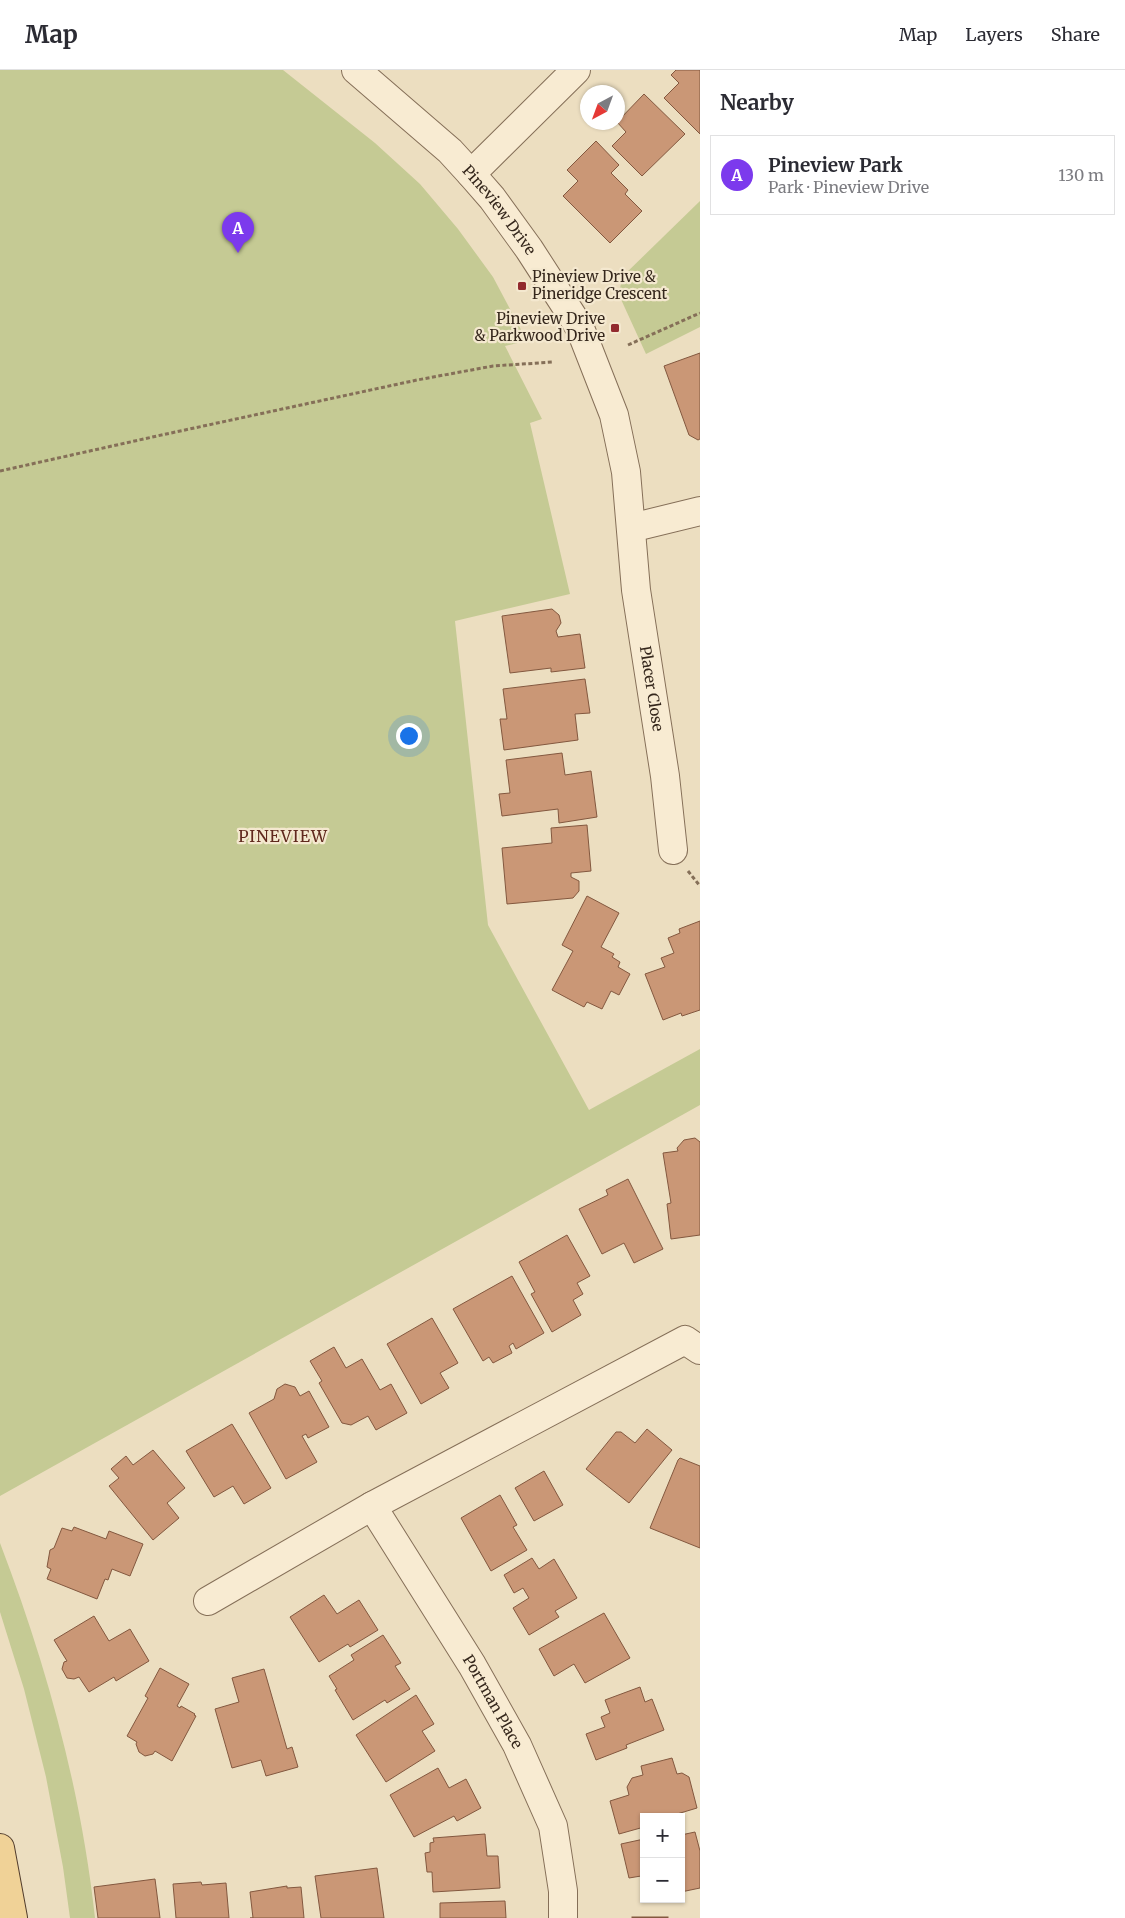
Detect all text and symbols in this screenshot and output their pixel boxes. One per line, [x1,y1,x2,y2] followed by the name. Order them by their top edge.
[25,19,78,50] text: Map
[899,23,937,46] text: Map
[965,23,1023,46] text: Layers
[1051,23,1100,46] text: Share
[580,85,625,130] north arrow
[720,89,794,116] text: Nearby
[768,153,903,177] text: Pineview Park
[458,161,540,258] street label: Pineview Drive
[731,165,743,185] text: A
[1058,165,1104,185] text: 130 m
[768,177,929,197] text: Park · Pineview Drive
[222,212,254,253] pin: A
[532,267,667,303] place label: Pineview Drive & Pineridge Crescent
[516,280,528,292] marker: Pineview Drive & Pineridge Crescent
[474,309,605,345] place label: Pineview Drive & Parkwood Drive
[609,322,621,334] marker: Pineview Drive & Parkwood Drive
[636,644,668,733] street label: Placer Close
[396,723,422,749] your location
[238,826,328,846] district label: PINEVIEW
[459,1651,527,1752] street label: Portman Place
[640,1813,685,1903] map controls
[640,1813,685,1858] button: +
[640,1858,685,1903] button: −

